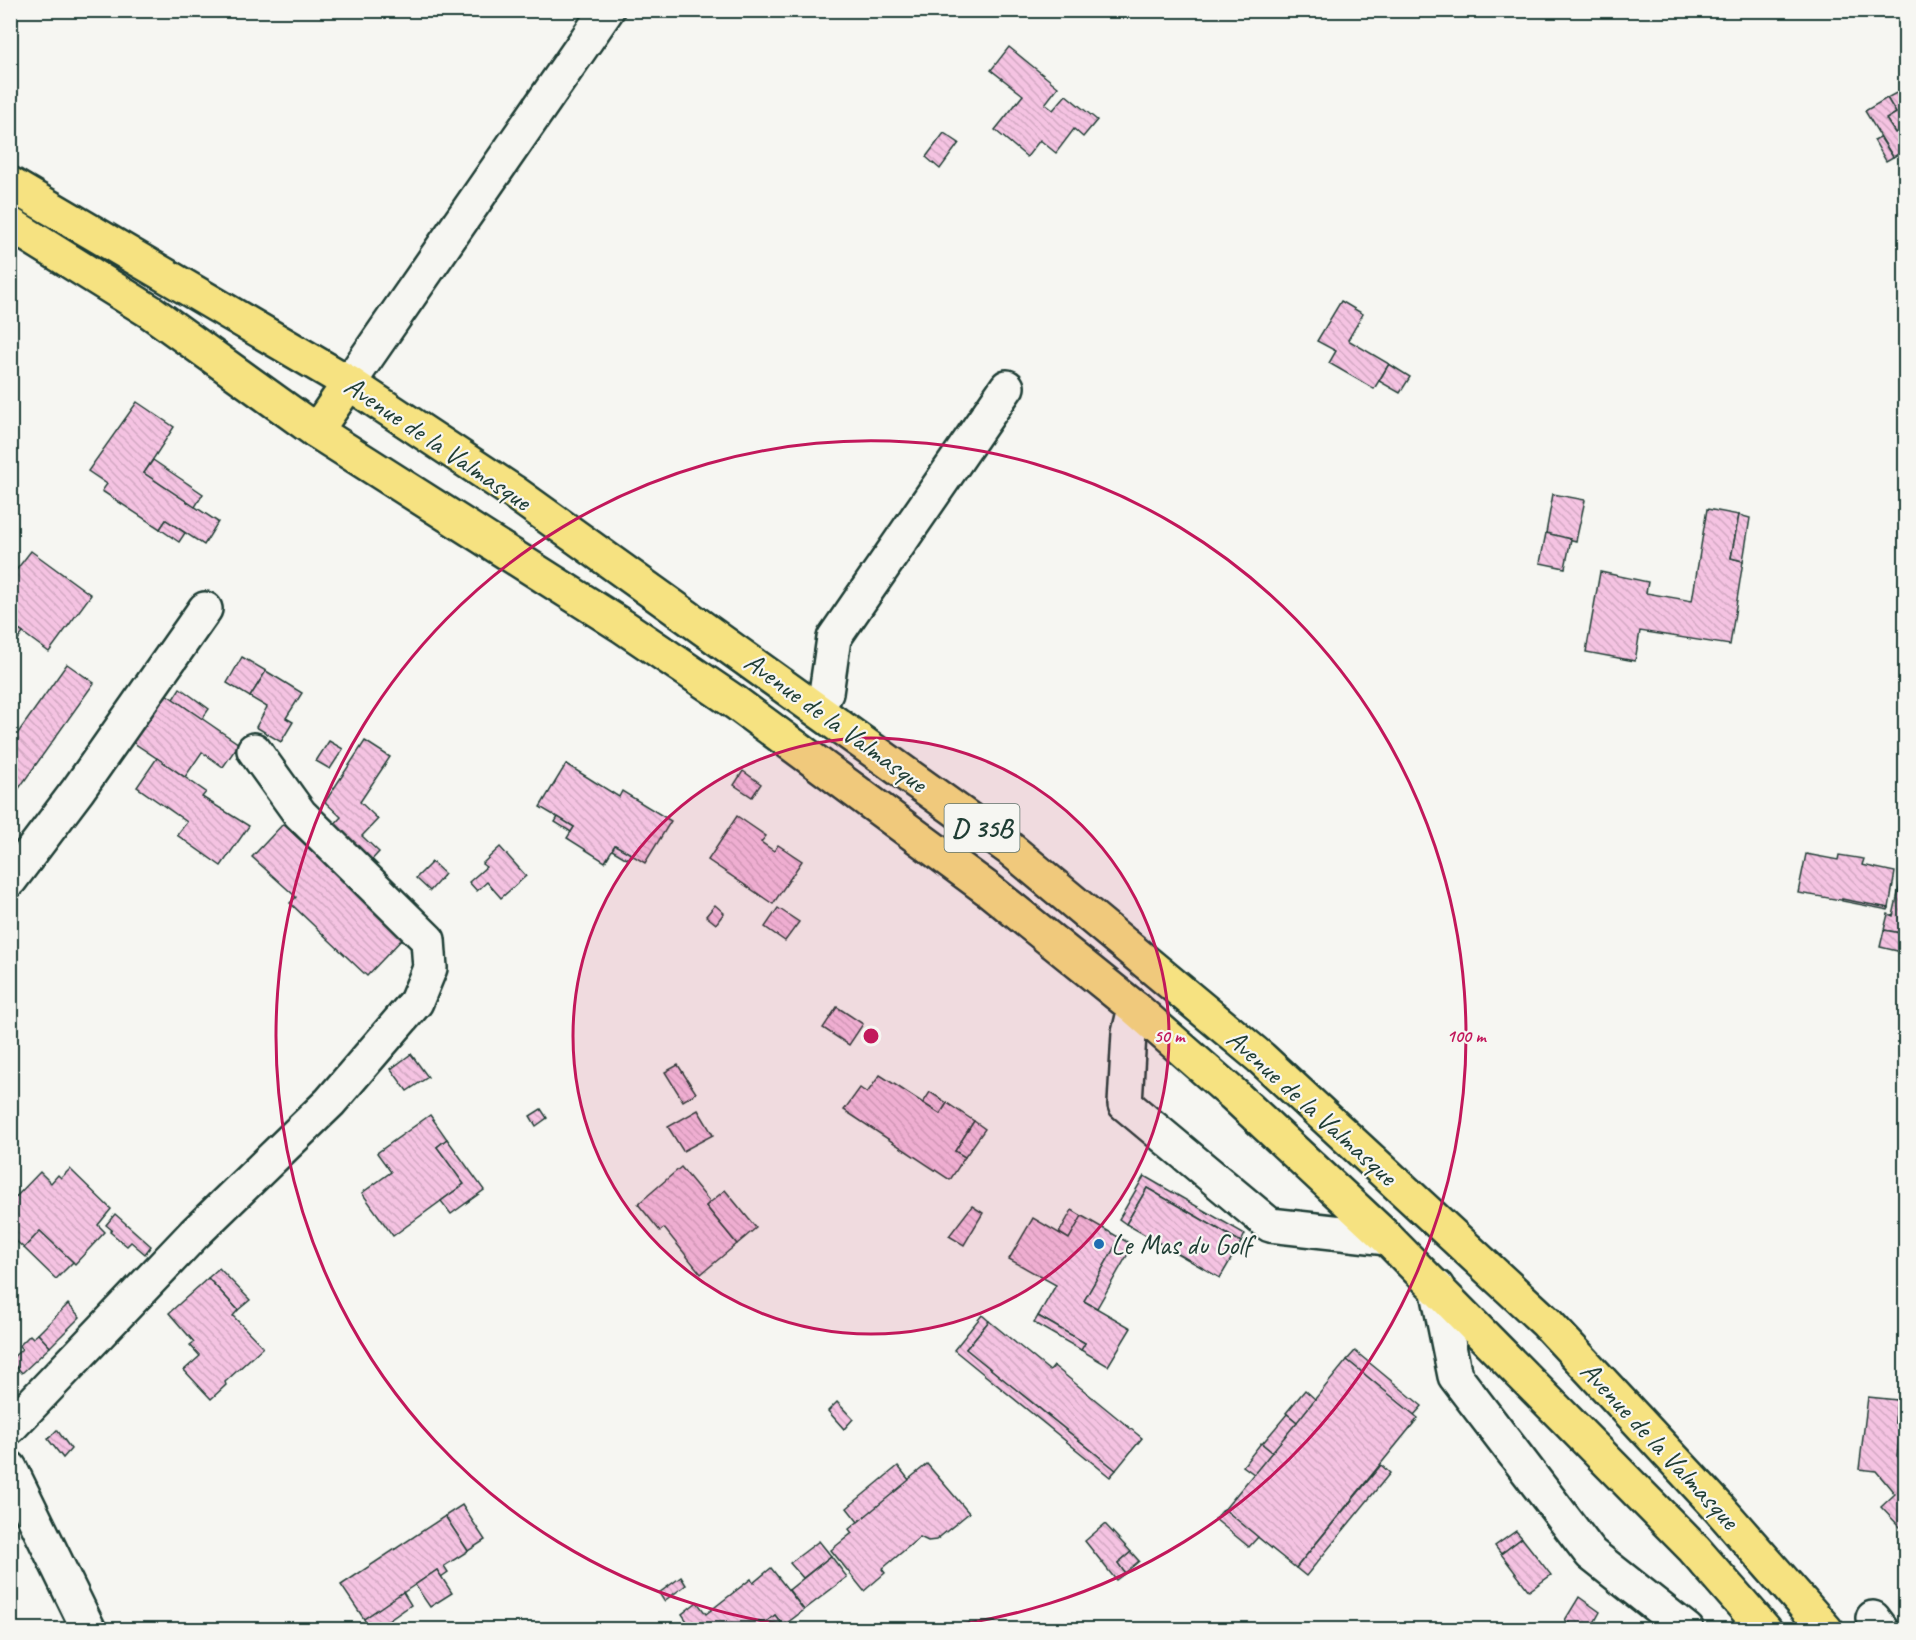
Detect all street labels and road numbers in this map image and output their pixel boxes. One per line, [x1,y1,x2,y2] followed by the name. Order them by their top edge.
[338,368,539,519] street label: Avenue de la Valmasque
[738,644,936,801] street label: Avenue de la Valmasque
[944,804,1020,852] road number: D 35B
[1220,1021,1406,1194] street label: Avenue de la Valmasque
[1573,1354,1748,1538] street label: Avenue de la Valmasque

